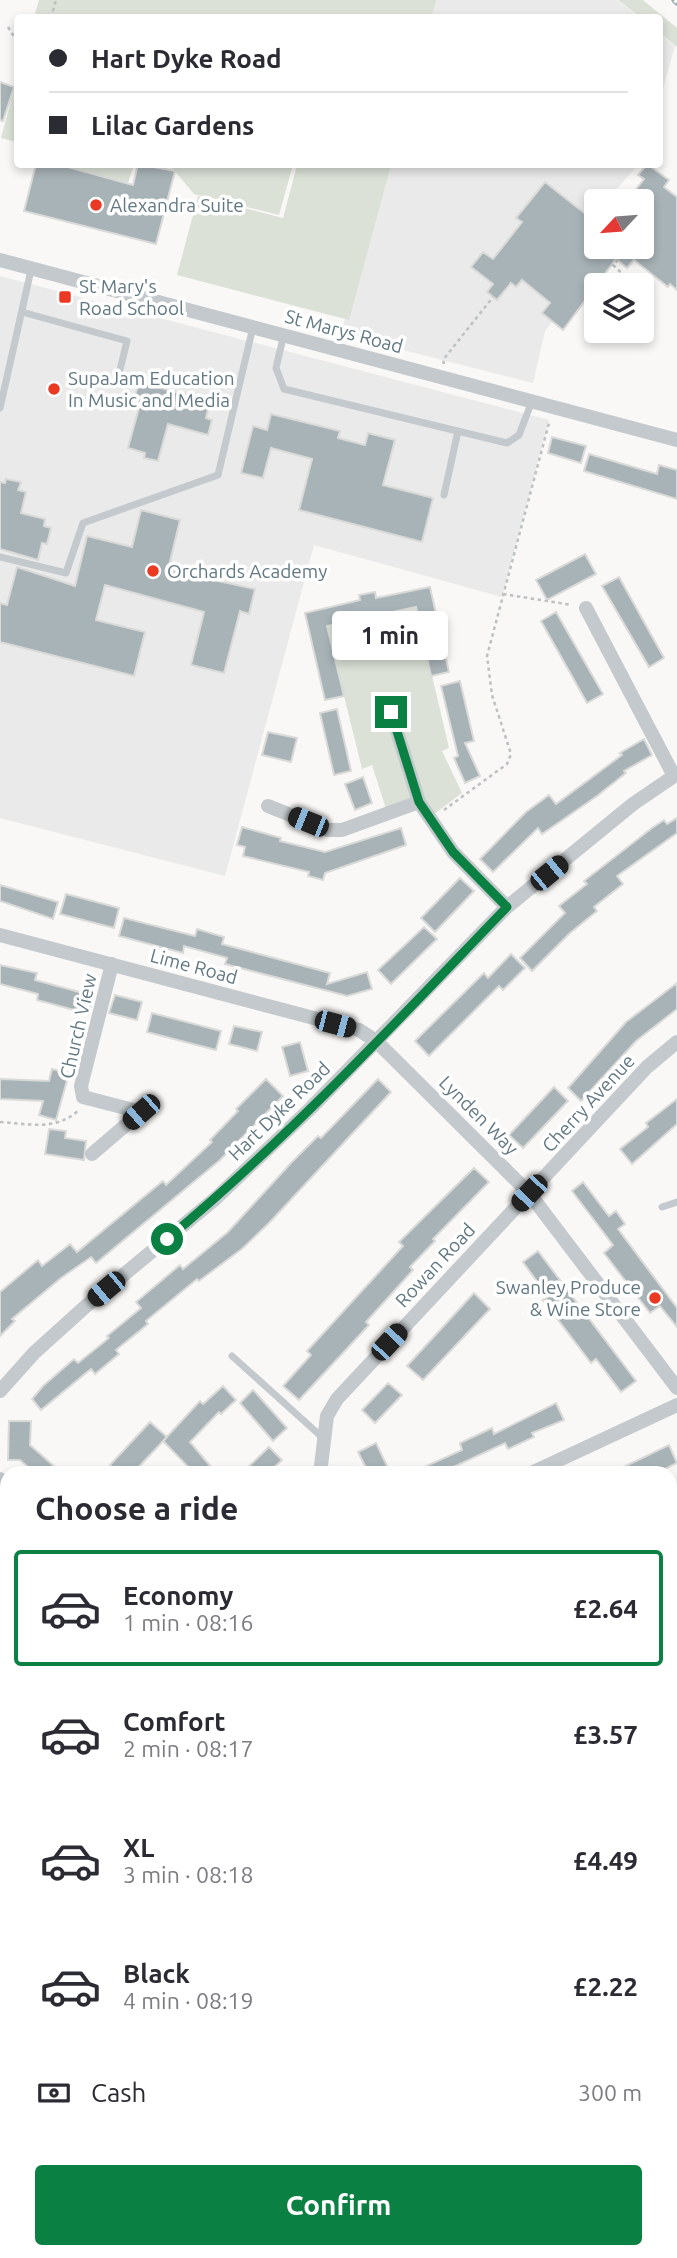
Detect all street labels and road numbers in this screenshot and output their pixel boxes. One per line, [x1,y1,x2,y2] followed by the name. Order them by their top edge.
[283,305,405,357] street label: St Marys Road
[148,944,240,988] street label: Lime Road
[55,971,101,1081] street label: Church View
[537,1050,639,1156] street label: Cherry Avenue
[224,1057,334,1165] street label: Hart Dyke Road
[435,1071,523,1159] street label: Lynden Way
[391,1219,479,1311] street label: Rowan Road

